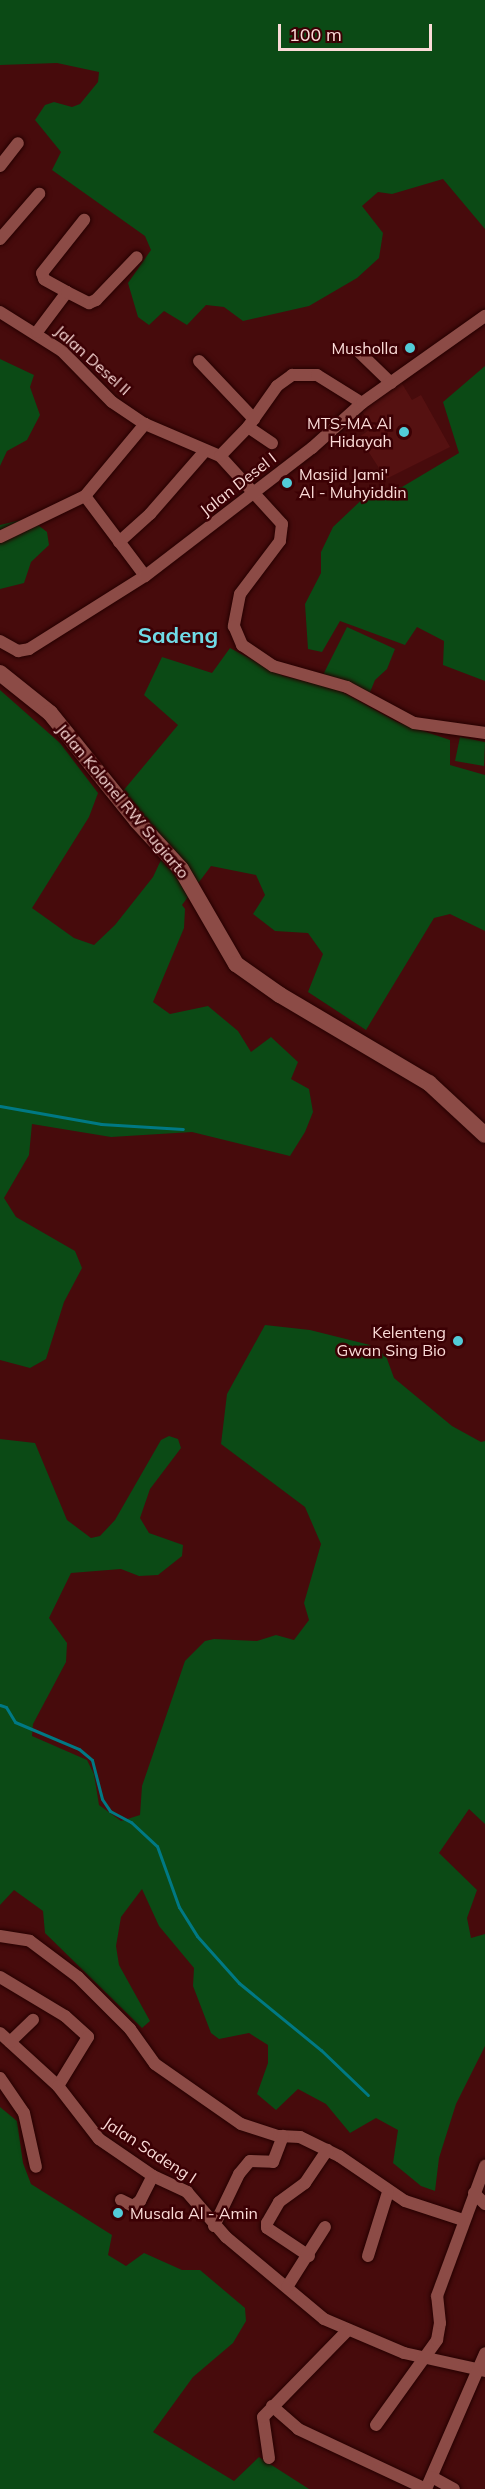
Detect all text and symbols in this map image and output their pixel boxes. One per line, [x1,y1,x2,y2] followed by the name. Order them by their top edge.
[281,12,436,50] scale bar
[289,23,342,46] text: 100 m
[51,321,135,399] street label: Jalan Desel II
[331,338,398,358] place label: Musholla
[403,341,417,355] marker: Musholla
[307,413,392,451] place label: MTS-MA Al Hidayah
[397,425,411,439] marker: MTS-MA Al Hidayah
[196,448,280,520] street label: Jalan Desel I
[299,464,407,502] place label: Masjid Jami' Al - Muhyiddin
[280,476,294,490] marker: Masjid Jami' Al - Muhyiddin
[138,623,218,649] district label: Sadeng
[53,720,193,882] street label: Jalan Kolonel RW Sugiarto
[337,1322,446,1360] place label: Kelenteng Gwan Sing Bio
[451,1334,465,1348] marker: Kelenteng Gwan Sing Bio
[100,2113,200,2187] street label: Jalan Sadeng I
[130,2203,258,2223] place label: Musala Al - Amin
[111,2206,125,2220] marker: Musala Al - Amin

